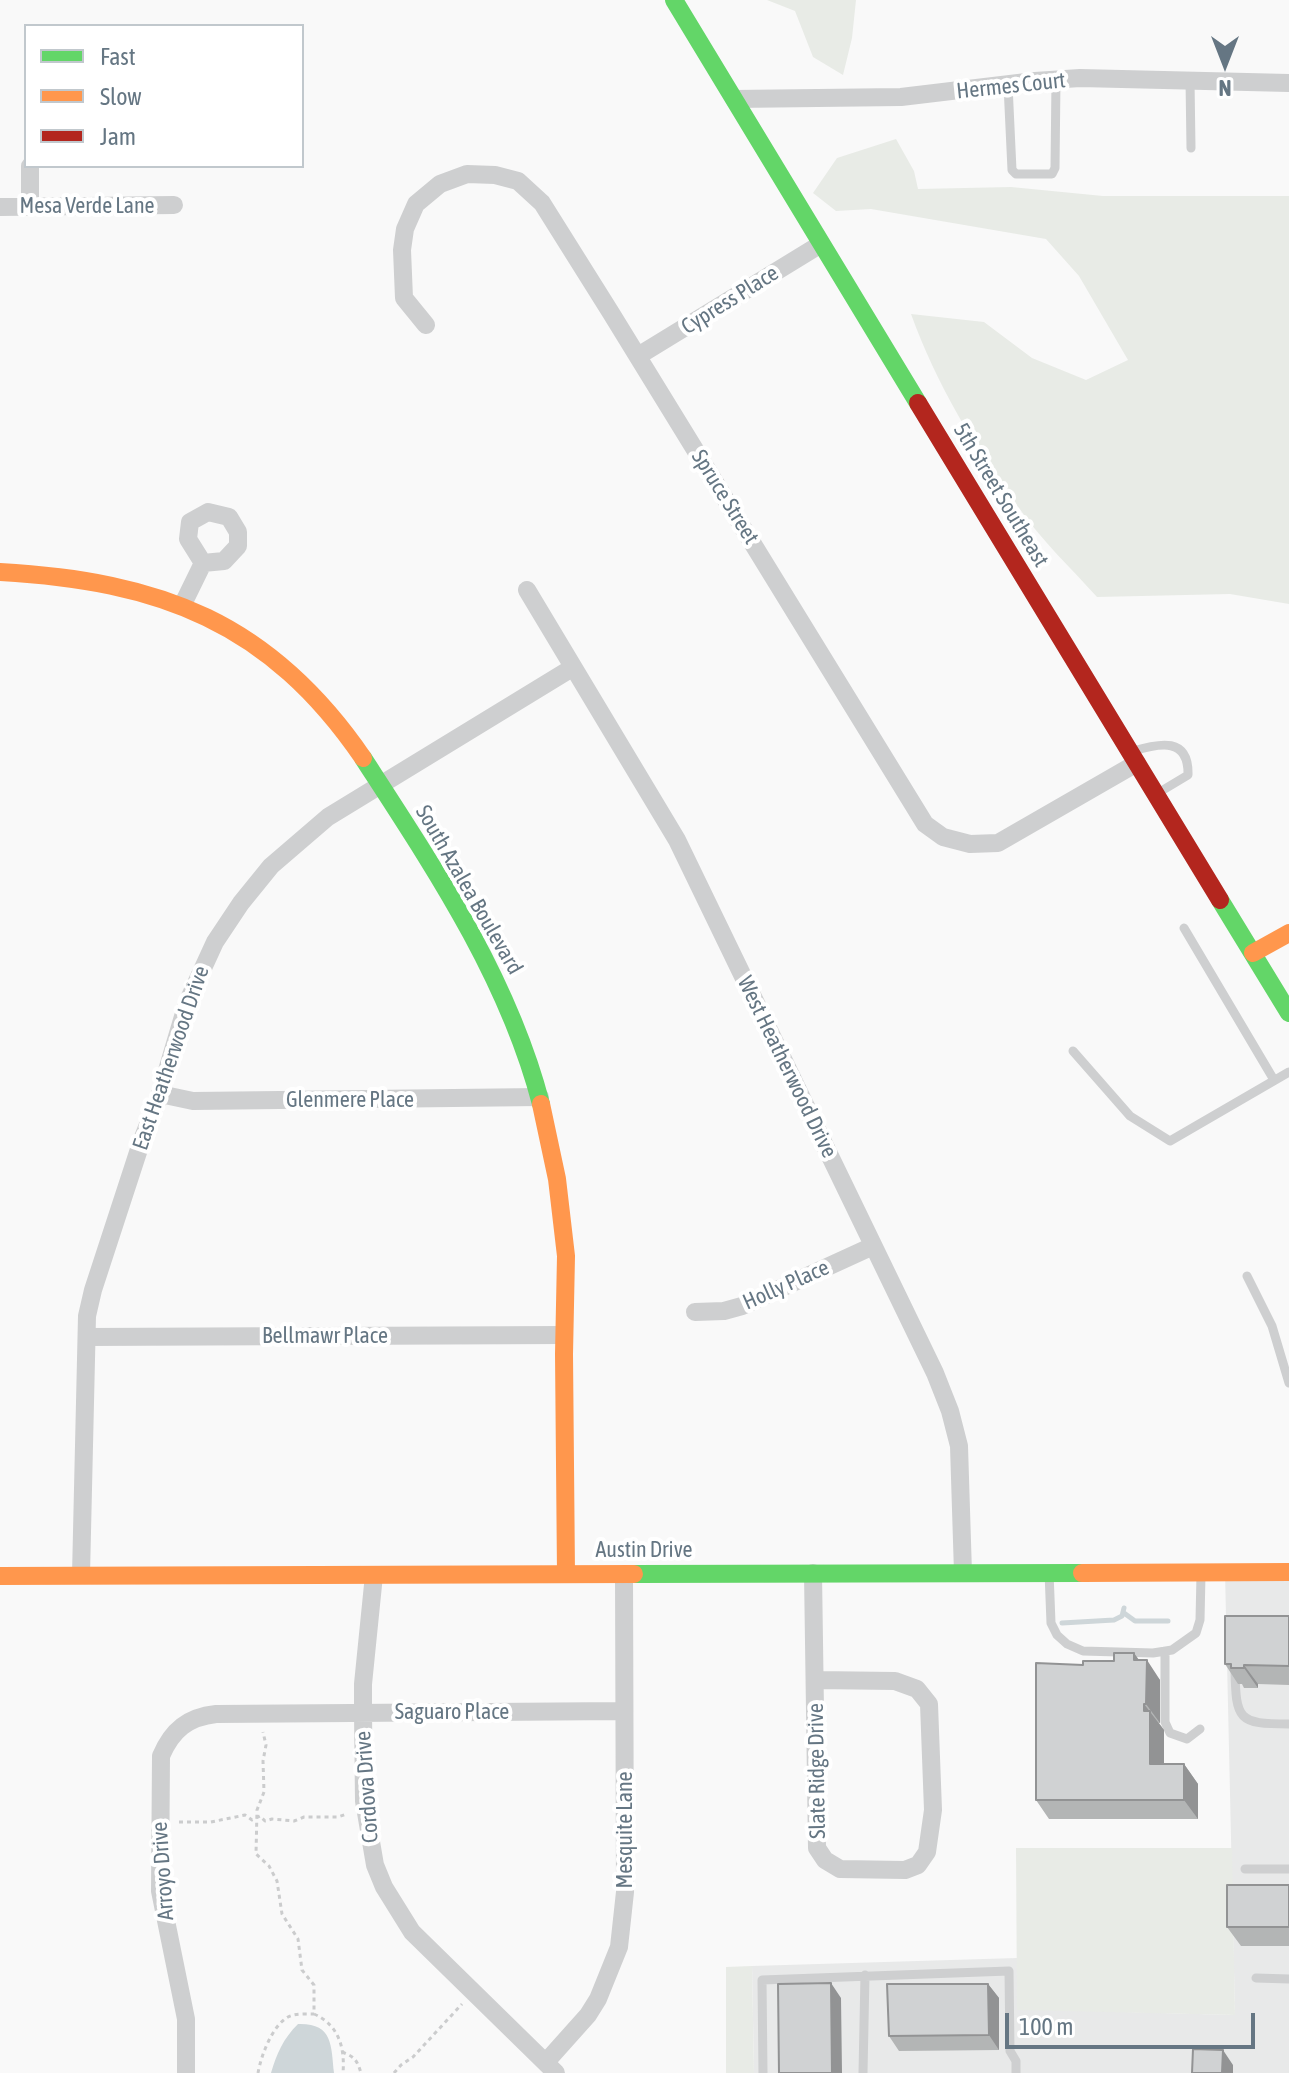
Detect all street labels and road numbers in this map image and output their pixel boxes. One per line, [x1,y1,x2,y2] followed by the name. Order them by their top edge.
[955,67,1067,105] street label: Hermes Court
[19,193,155,219] street label: Mesa Verde Lane
[677,260,783,340] street label: Cypress Place
[948,418,1054,572] street label: 5th Street Southeast
[686,445,764,549] street label: Spruce Street
[410,801,528,979] street label: South Azalea Boulevard
[127,962,215,1154] street label: East Heatherwood Drive
[732,972,842,1162] street label: West Heatherwood Drive
[286,1087,414,1113] street label: Glenmere Place
[739,1254,833,1316] street label: Holly Place
[262,1323,388,1349] street label: Bellmawr Place
[596,1537,692,1563] street label: Austin Drive
[395,1699,509,1725] street label: Saguaro Place
[803,1703,831,1839] street label: Slate Ridge Drive
[350,1730,384,1844] street label: Cordova Drive
[612,1771,638,1889] street label: Mesquite Lane
[146,1821,180,1921] street label: Arroyo Drive

